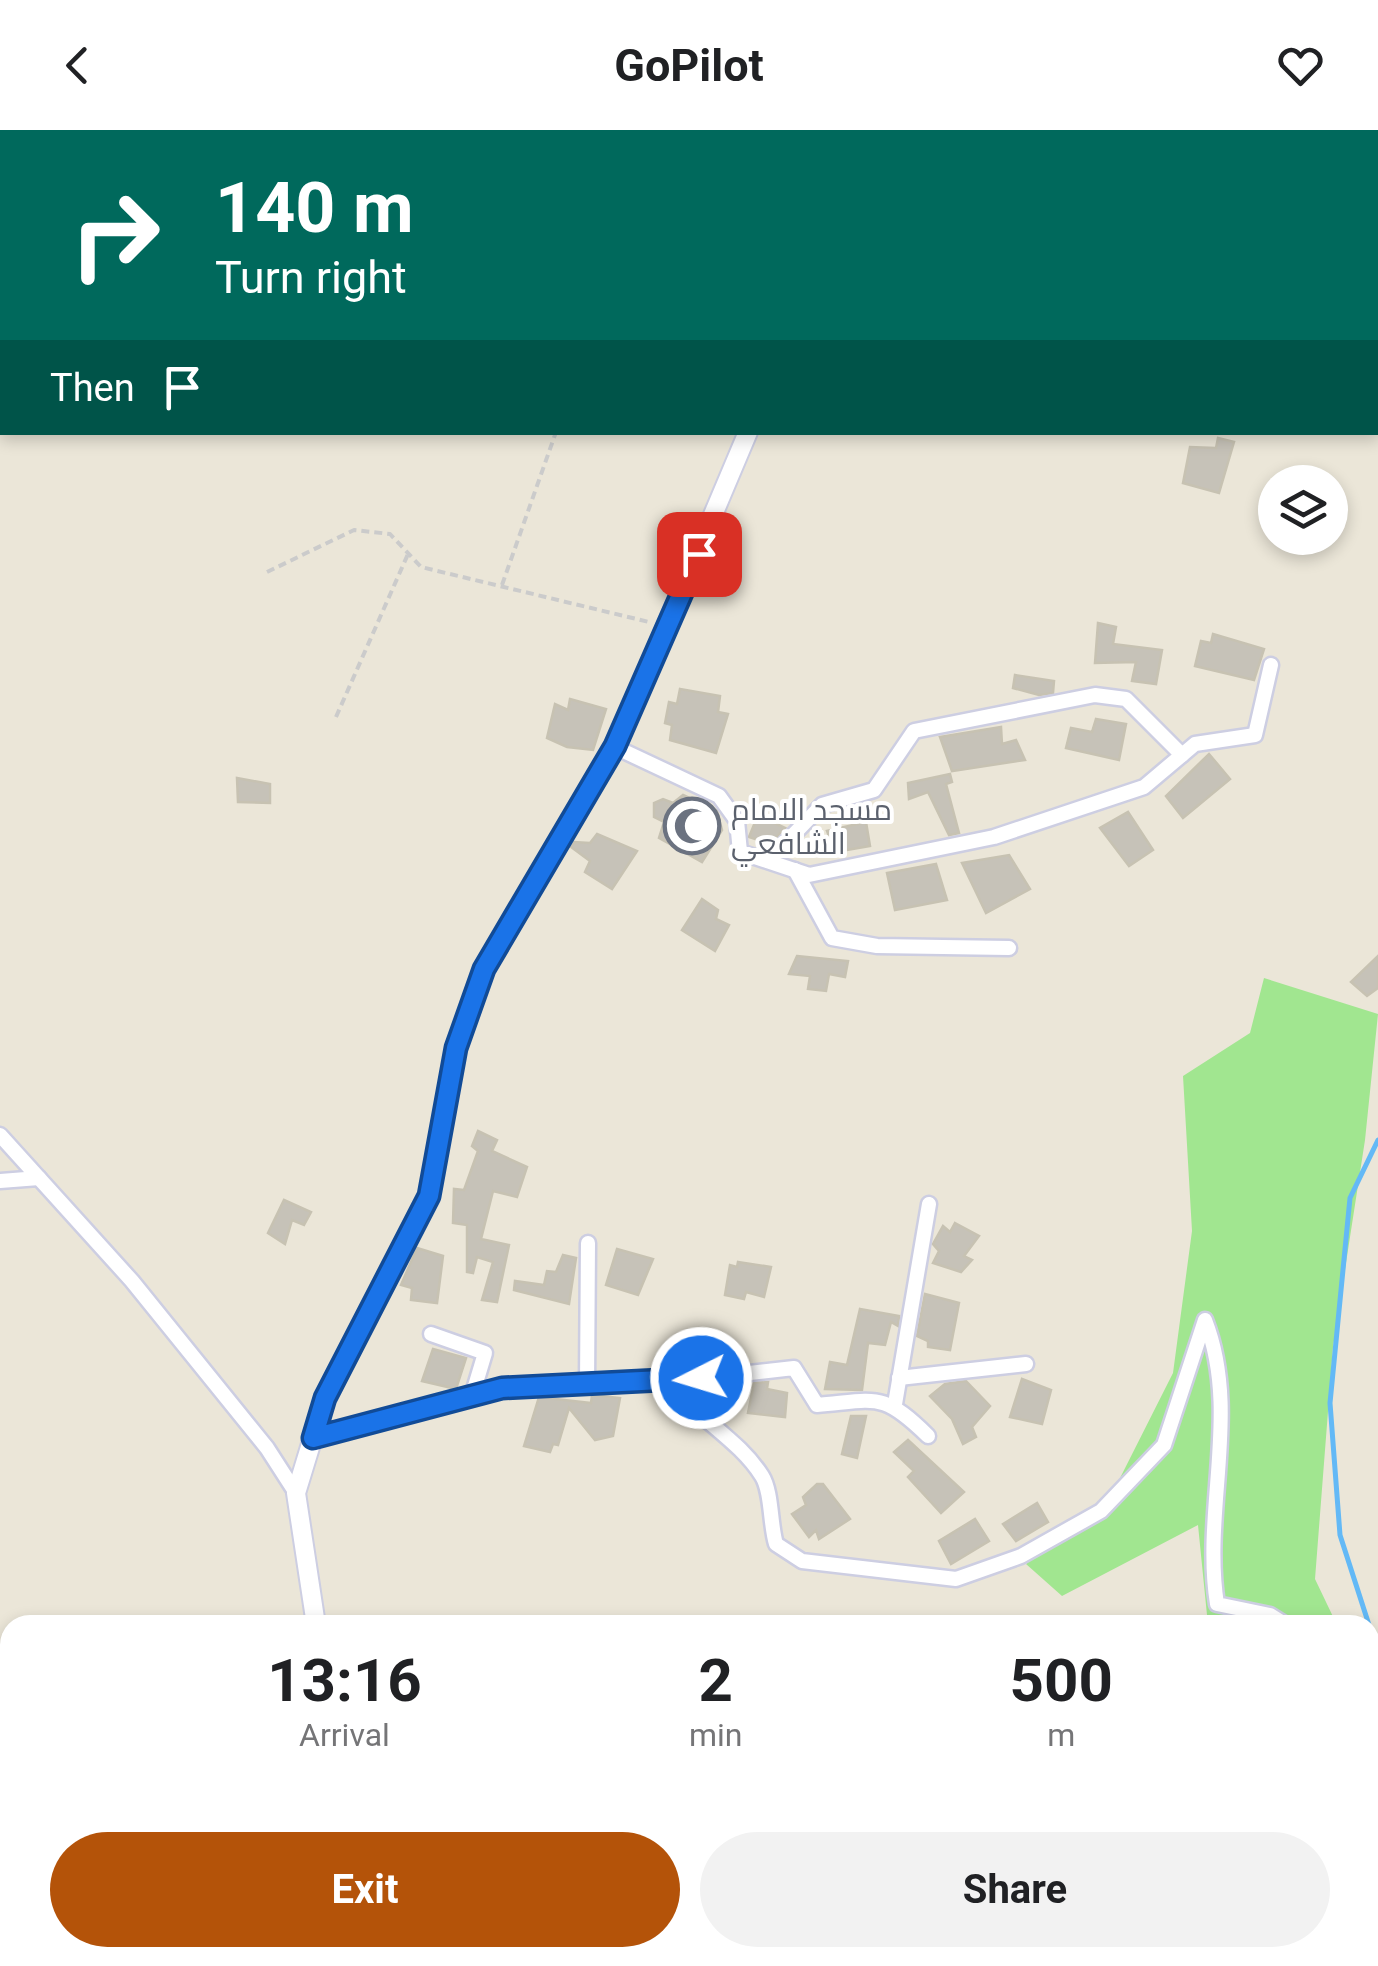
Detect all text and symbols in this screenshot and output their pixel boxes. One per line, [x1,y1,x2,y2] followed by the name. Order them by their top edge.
[50,38,105,93] icon: back
[1273,38,1328,93] icon: heart
[614,39,764,92] text: GoPilot
[215,167,414,249] text: 140 m
[50,170,180,300] icon: right
[215,251,407,304] text: Turn right
[155,360,210,415] icon: arrive
[50,366,135,410] text: Then
[1258,465,1348,555] map controls
[1258,465,1348,555] button: layers
[657,512,742,597] pin
[672,527,727,582] icon: arrive
[731,792,892,867] place label: مسجد الامام الشافعي
[662,796,722,856] mosque icon: مسجد الامام الشافعي
[649,1326,753,1430] position arrow
[267,1645,422,1716] text: 13:16
[698,1645,733,1716] text: 2
[1010,1645,1113,1716] text: 500
[299,1716,390,1754] text: Arrival
[689,1716,742,1754] text: min
[1047,1716,1075,1754] text: m
[50,1832,680,1947] button: Exit
[700,1832,1330,1947] button: Share

